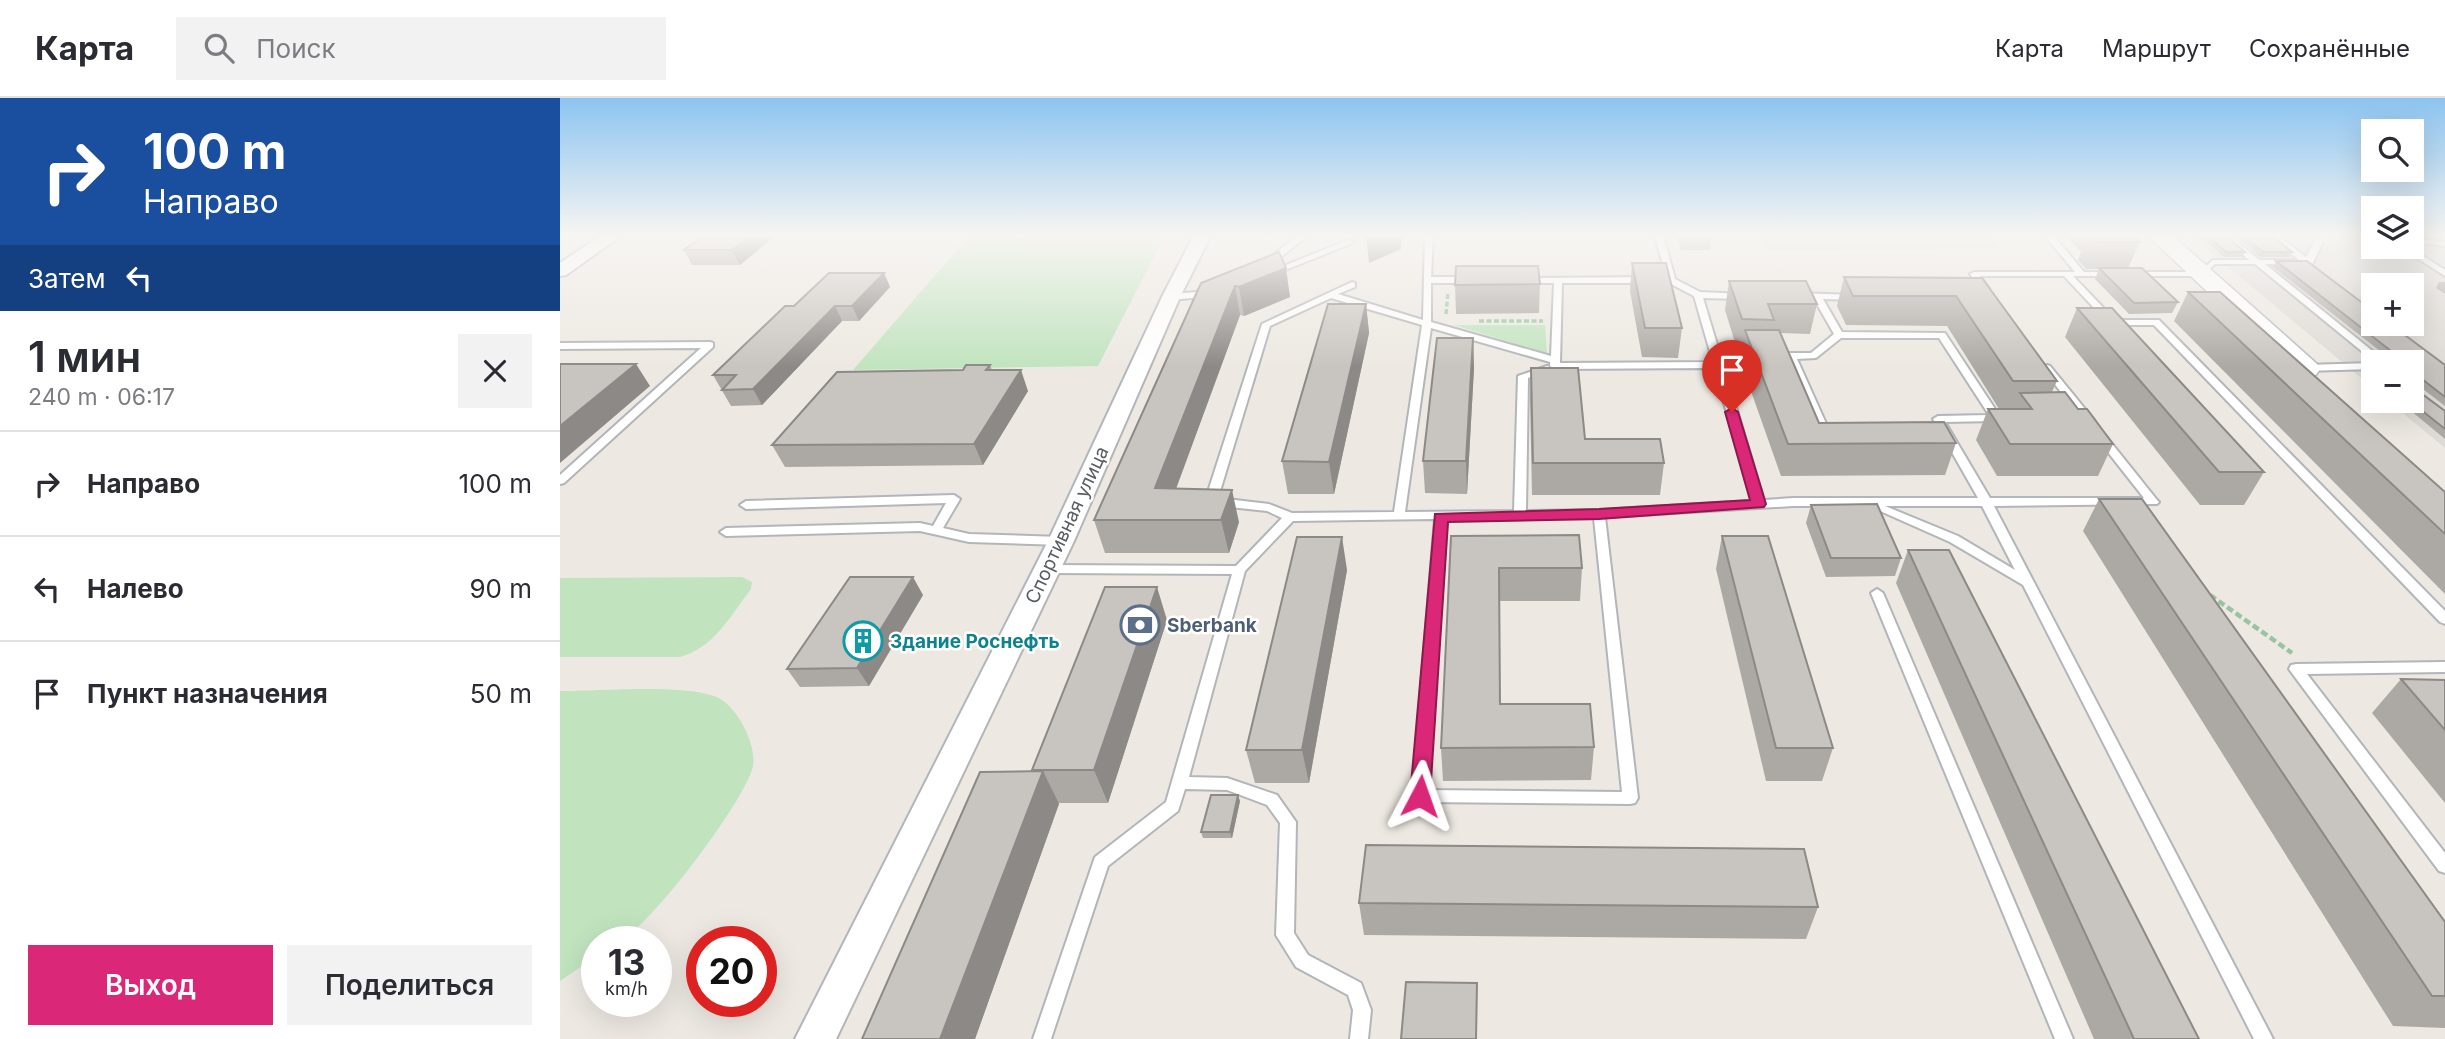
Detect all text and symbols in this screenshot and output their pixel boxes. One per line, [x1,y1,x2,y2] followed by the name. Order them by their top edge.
[176,17,666,80] search box
[35,28,134,68] text: Карта
[200,29,238,67] icon: search
[256,33,335,64] text: Поиск
[1995,34,2064,63] text: Карта
[2102,34,2211,63] text: Маршрут
[2249,34,2410,63] text: Сохранённые
[2361,119,2424,413] map controls
[2361,119,2424,182] button: search
[143,122,287,181] text: 100 m
[28,126,119,217] icon: right
[143,182,279,221] text: Направо
[2361,196,2424,259] button: layers
[120,259,158,297] icon: left
[28,263,106,294] text: Затем
[2361,273,2424,336] button: +
[28,331,141,382] text: 1 мин
[458,334,532,408] button: close
[1702,340,1762,412] pin
[2361,350,2424,413] button: −
[1713,351,1751,389] icon: arrive
[28,383,175,411] text: 240 m · 06:17
[1020,443,1114,607] street label: Спортивная улица
[28,465,66,503] icon: right
[87,468,200,499] text: Направо
[459,468,532,499] text: 100 m
[28,570,66,608] icon: left
[87,573,184,604] text: Налево
[469,573,532,604] text: 90 m
[1119,604,1161,646] bank icon: Sberbank
[1167,614,1257,637] place label: Sberbank
[842,620,884,662] building icon: Здание Роснефть
[890,630,1060,653] place label: Здание Роснефть
[28,675,66,713] icon: arrive
[87,678,328,709] text: Пункт назначения
[470,678,532,709] text: 50 m
[1383,759,1457,833] position arrow
[686,926,777,1017] speed limit sign: 20
[608,941,645,983] text: 13
[28,945,273,1025] button: Выход
[287,945,532,1025] button: Поделиться
[605,978,648,999] text: km/h

